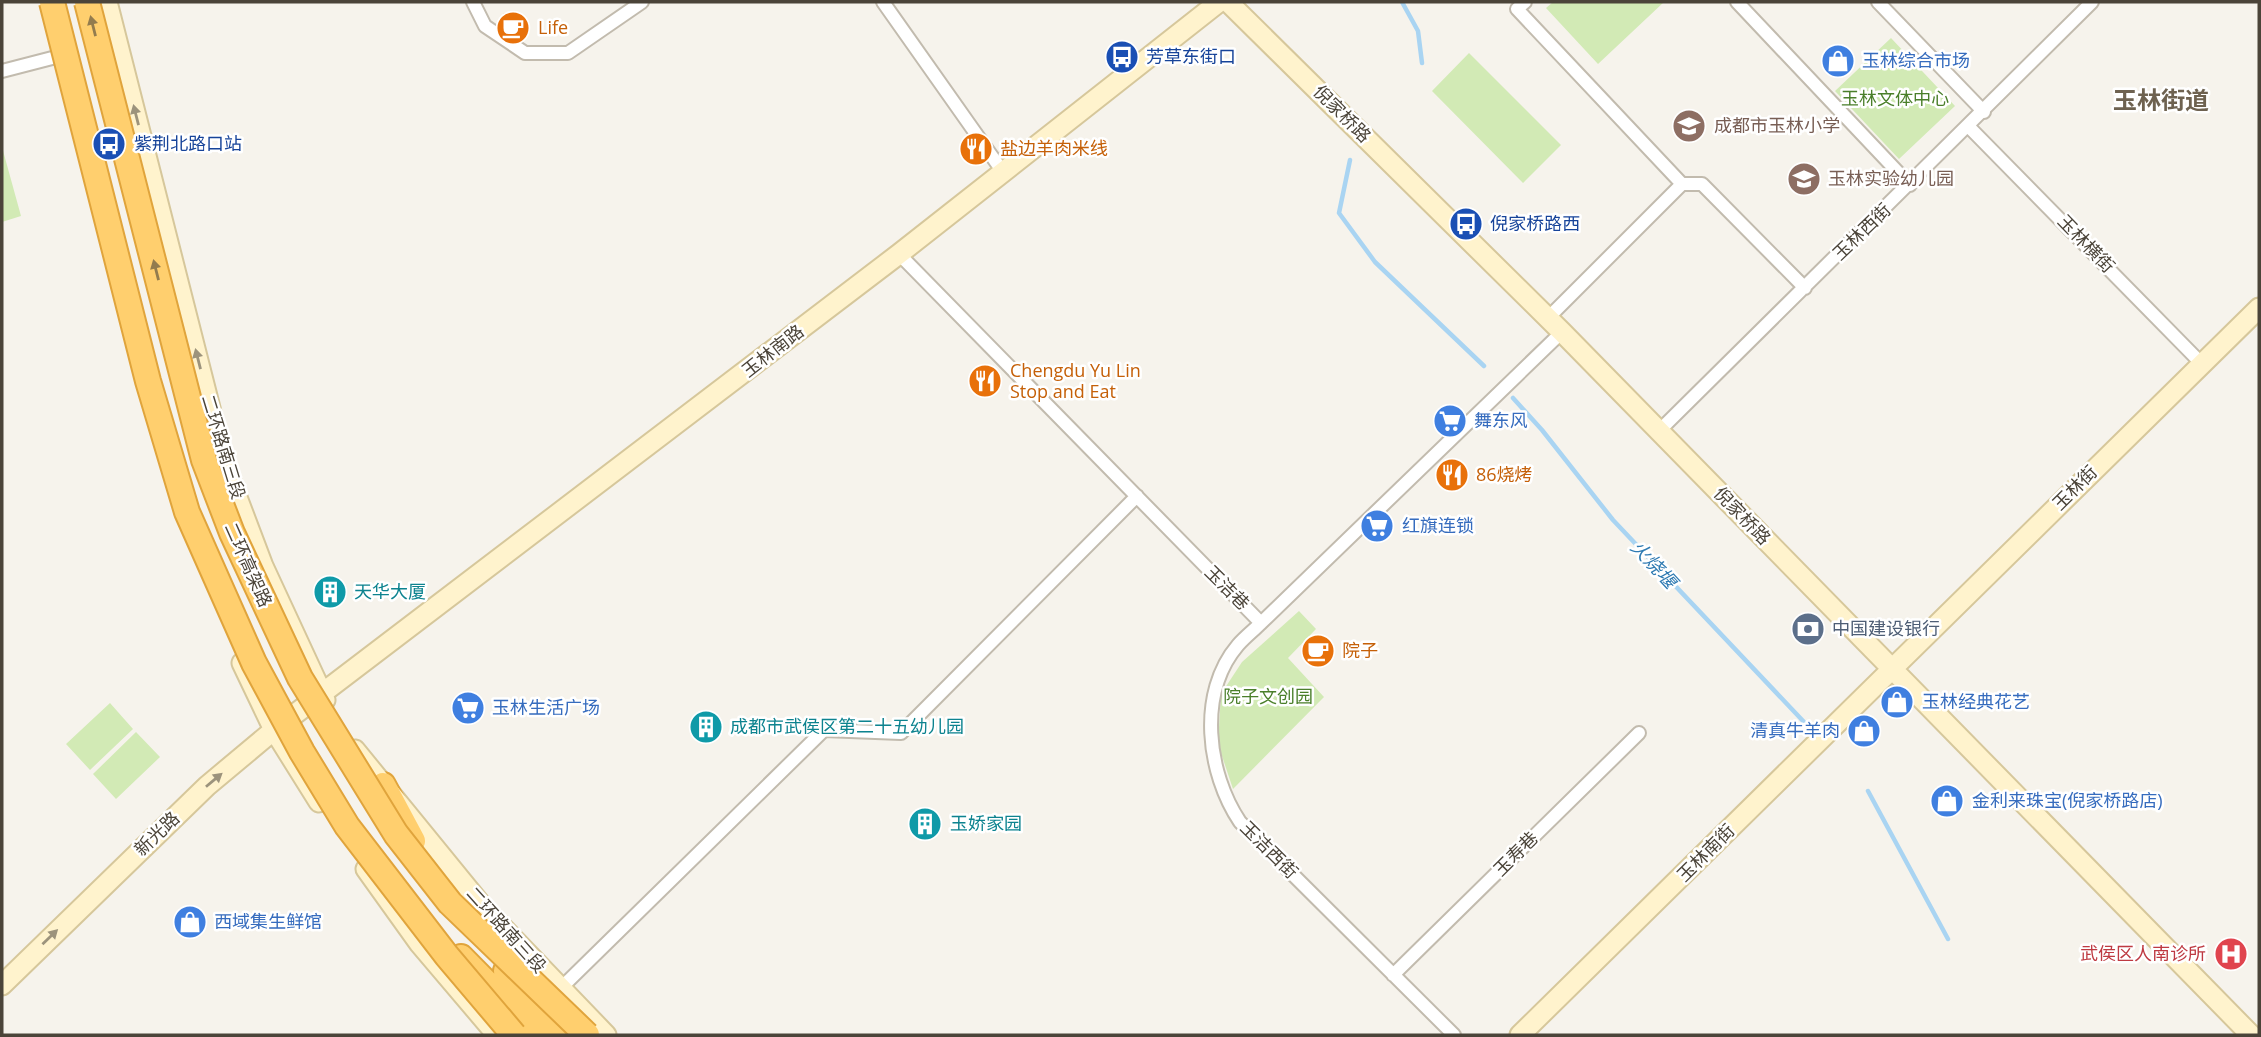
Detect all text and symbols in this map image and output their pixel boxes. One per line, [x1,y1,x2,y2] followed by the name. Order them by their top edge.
[494,9,532,47] cafe icon: Life
[87,14,98,36] one-way arrow
[538,15,568,39] place label: Life
[1103,38,1141,76] bus stop icon: 芳草东街口
[1819,42,1857,80] shop icon: 玉林综合市场
[1146,44,1236,68] place label: 芳草东街口
[1862,48,1970,72] place label: 玉林综合市场
[1309,79,1377,147] street label: 倪家桥路
[2113,83,2209,116] district label: 玉林街道
[1841,86,1949,110] park label: 玉林文体中心
[130,104,141,126] one-way arrow
[1670,107,1708,145] school or university icon: 成都市玉林小学
[1714,113,1840,137] place label: 成都市玉林小学
[90,125,128,163] bus stop icon: 紫荆北路口站
[957,130,995,168] restaurant icon: 盐边羊肉米线
[134,131,242,155] place label: 紫荆北路口站
[1000,136,1108,160] place label: 盐边羊肉米线
[1785,160,1823,198] school or university icon: 玉林实验幼儿园
[1828,166,1954,190] place label: 玉林实验幼儿园
[1827,198,1896,265] street label: 玉林西街
[1447,205,1485,243] bus stop icon: 倪家桥路西
[2053,209,2120,278] street label: 玉林横街
[1490,211,1580,235] place label: 倪家桥路西
[150,259,161,281] one-way arrow
[737,319,808,382] street label: 玉林南路
[192,348,203,370] one-way arrow
[1010,358,1141,403] place label: Chengdu Yu Lin Stop and Eat
[966,362,1004,400] restaurant icon: Chengdu Yu Lin Stop and Eat
[197,392,251,502] street label: 二环路南三段
[1431,402,1469,440] supermarket icon: 舞东风
[1474,408,1528,432] place label: 舞东风
[1433,456,1471,494] restaurant icon: 86烧烤
[2047,460,2102,515] street label: 玉林街
[1476,462,1533,486] place label: 86烧烤
[1709,481,1776,550] street label: 倪家桥路
[1358,507,1396,545] supermarket icon: 红旗连锁
[1402,513,1474,537] place label: 红旗连锁
[220,519,278,611] street label: 二环高架路
[1625,534,1685,596] water label: 火烧堰
[1200,560,1255,615] street label: 玉洁巷
[311,573,349,611] building icon: 天华大厦
[354,579,426,603] place label: 天华大厦
[1789,610,1827,648] bank icon: 中国建设银行
[1832,616,1940,640] place label: 中国建设银行
[1299,632,1337,670] cafe icon: 院子
[1342,638,1378,662] place label: 院子
[1878,683,1916,721] shop icon: 玉林经典花艺
[1223,684,1313,708] park label: 院子文创园
[449,689,487,727] supermarket icon: 玉林生活广场
[1922,689,2030,713] place label: 玉林经典花艺
[492,695,600,719] place label: 玉林生活广场
[687,708,725,746] building icon: 成都市武侯区第二十五幼儿园
[1845,712,1883,750] shop icon: 清真牛羊肉
[730,714,964,738] place label: 成都市武侯区第二十五幼儿园
[1750,718,1840,742] place label: 清真牛羊肉
[206,773,223,788] one-way arrow
[1928,782,1966,820] shop icon: 金利来珠宝(倪家桥路店)
[1972,788,2163,812] place label: 金利来珠宝(倪家桥路店)
[906,805,944,843] building icon: 玉娇家园
[129,806,184,861] street label: 新光路
[950,811,1022,835] place label: 玉娇家园
[1236,815,1304,883] street label: 玉洁西街
[1671,818,1739,886] street label: 玉林南街
[1488,826,1543,881] street label: 玉寿巷
[462,881,552,977] street label: 二环路南三段
[171,903,209,941] shop icon: 西域集生鲜馆
[214,909,322,933] place label: 西域集生鲜馆
[42,929,59,946] one-way arrow
[2212,935,2250,973] hospital icon: 武侯区人南诊所
[2080,941,2206,965] place label: 武侯区人南诊所

